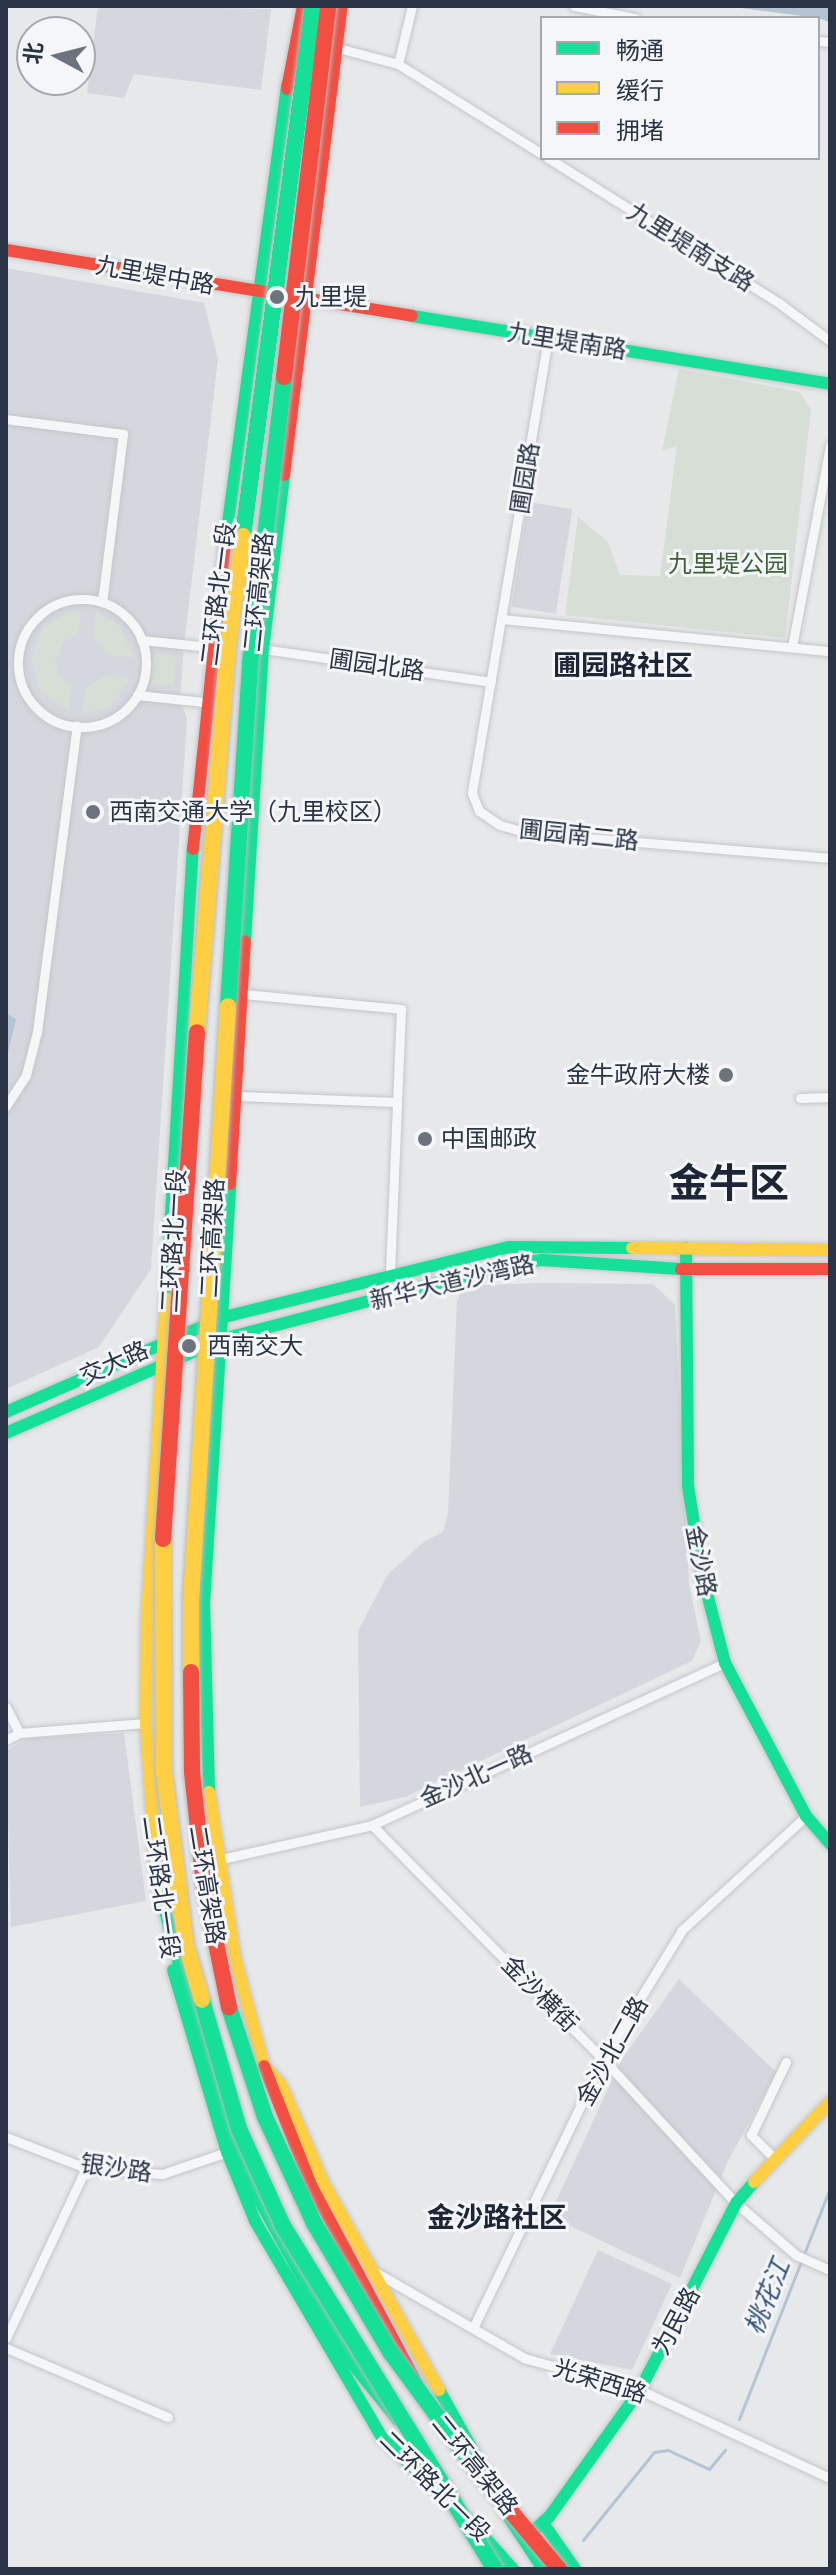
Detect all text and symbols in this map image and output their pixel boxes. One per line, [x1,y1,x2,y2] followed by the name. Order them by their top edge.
[16,16,96,96] north arrow
[540,16,820,160] legend
[616,35,664,66] text: 畅通
[18,41,49,66] text: 北
[616,75,664,106] text: 缓行
[616,115,664,146] text: 拥堵
[622,197,760,297] street label: 九里堤南支路
[93,250,217,300] street label: 九里堤中路
[295,283,367,311] place label: 九里堤
[266,286,288,308] marker: 九里堤
[505,317,629,365] street label: 九里堤南路
[505,440,545,516] street label: 圃园路
[195,521,241,667] street label: 二环路北一段
[237,531,279,653] street label: 二环高架路
[668,550,788,578] park label: 九里堤公园
[327,644,427,686] street label: 圃园北路
[553,649,693,683] district label: 圃园路社区
[109,798,397,826] place label: 西南交通大学（九里校区）
[84,803,102,821] marker: 西南交通大学（九里校区）
[518,814,640,856] street label: 圃园南二路
[566,1061,710,1089] place label: 金牛政府大楼
[717,1066,735,1084] marker: 金牛政府大楼
[441,1125,537,1153] place label: 中国邮政
[416,1130,434,1148] marker: 中国邮政
[669,1159,789,1207] district label: 金牛区
[155,1168,191,1314] street label: 二环路北一段
[194,1177,230,1299] street label: 二环高架路
[367,1249,537,1315] street label: 新华大道沙湾路
[207,1332,303,1360] place label: 西南交大
[75,1335,153,1391] street label: 交大路
[178,1335,200,1357] marker: 西南交大
[680,1523,722,1599] street label: 金沙路
[415,1738,537,1814] street label: 金沙北一路
[137,1814,185,1960] street label: 二环路北一段
[183,1823,231,1947] street label: 二环高架路
[496,1950,584,2038] street label: 金沙横街
[570,1992,654,2110] street label: 金沙北二路
[78,2149,154,2187] street label: 银沙路
[427,2201,567,2235] district label: 金沙路社区
[739,2255,797,2339] water label: 桃花江
[646,2282,706,2360] street label: 为民路
[550,2353,650,2409] street label: 光荣西路
[426,2409,524,2521] street label: 二环高架路
[374,2425,496,2547] street label: 二环路北一段

